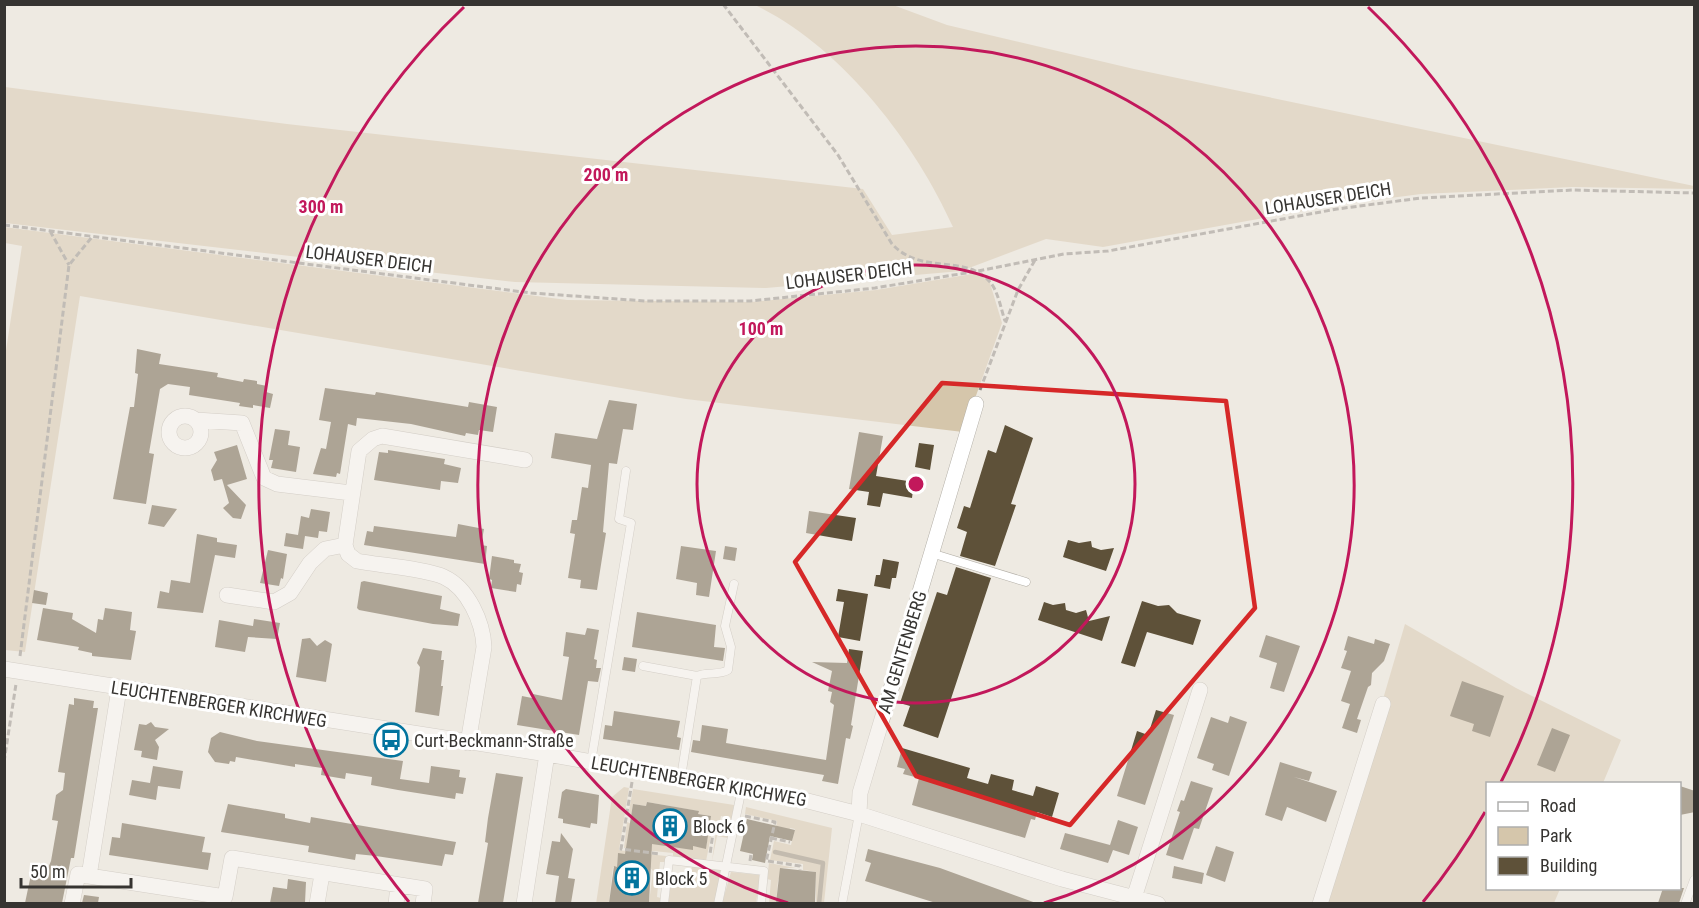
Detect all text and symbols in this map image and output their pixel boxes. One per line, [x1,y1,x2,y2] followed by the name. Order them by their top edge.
[584,164,628,185] text: 200 m
[1263,178,1393,218] street label: LOHAUSER DEICH
[299,196,343,217] text: 300 m
[304,241,434,277] street label: LOHAUSER DEICH
[784,257,914,293] street label: LOHAUSER DEICH
[739,318,783,339] text: 100 m
[906,474,926,494] centre of rings
[873,588,931,716] street label: AM GENTENBERG
[110,677,328,731] street label: LEUCHTENBERGER KIRCHWEG
[373,722,409,758] bus stop icon: Curt-Beckmann-Straße
[414,730,574,751] place label: Curt-Beckmann-Straße
[590,752,808,810] street label: LEUCHTENBERGER KIRCHWEG
[1486,782,1681,890] legend
[1540,795,1576,816] text: Road
[652,808,688,844] building icon: Block 6
[693,816,745,837] place label: Block 6
[1540,825,1572,846] text: Park
[21,851,130,889] scale bar
[1540,855,1597,876] text: Building
[614,860,650,896] building icon: Block 5
[30,861,65,882] text: 50 m
[655,868,708,889] place label: Block 5

